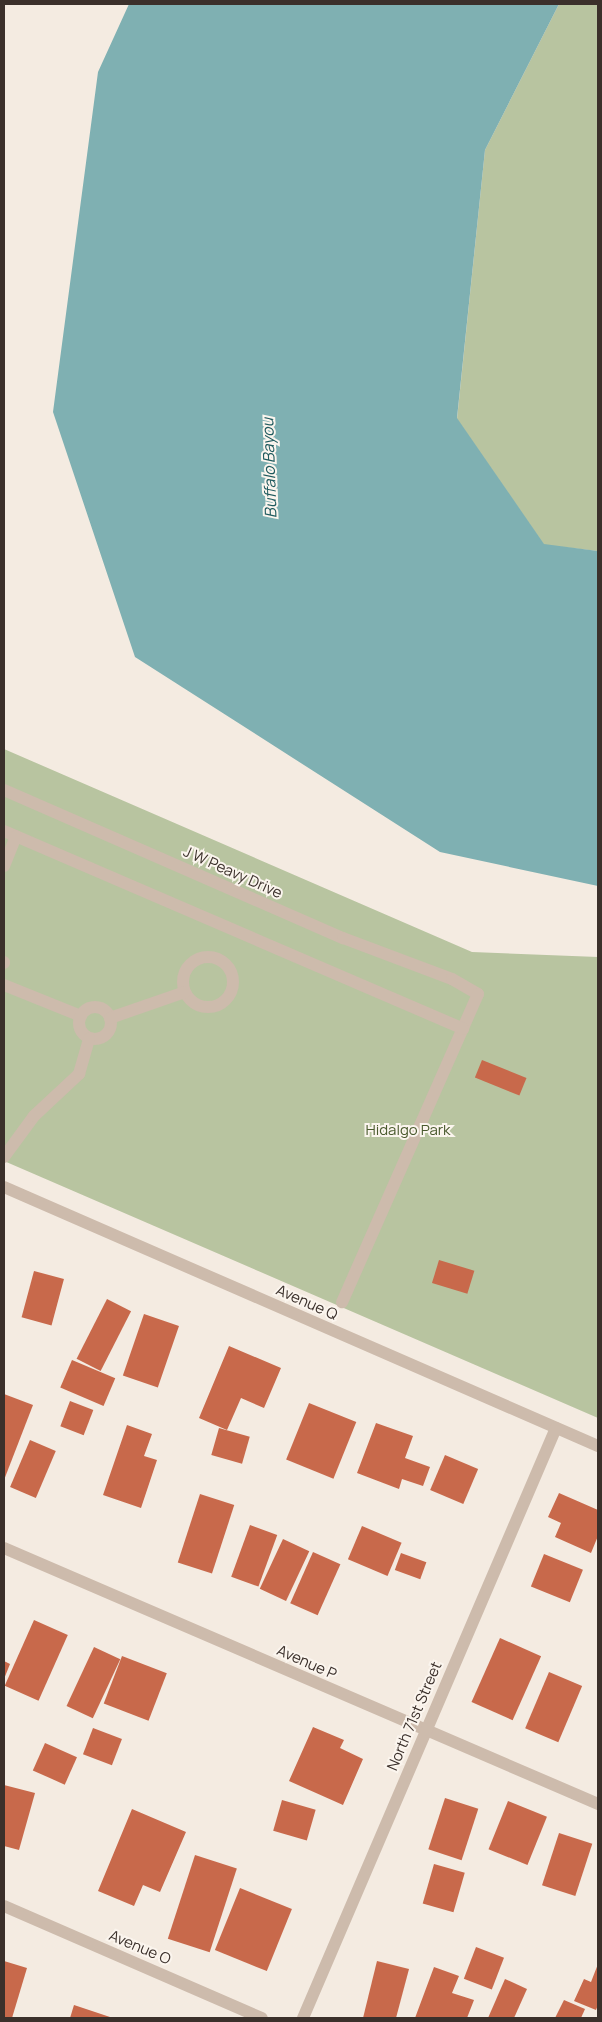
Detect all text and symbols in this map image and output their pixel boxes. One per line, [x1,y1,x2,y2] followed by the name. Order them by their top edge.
[258,418,280,518] water label: Buffalo Bayou
[181,842,285,902] street label: J W Peavy Drive
[365,1121,451,1139] park label: Hidalgo Park
[274,1281,340,1323] street label: Avenue Q
[274,1641,340,1683] street label: Avenue P
[383,1659,445,1773] street label: North 71st Street
[106,1926,174,1968] street label: Avenue O

